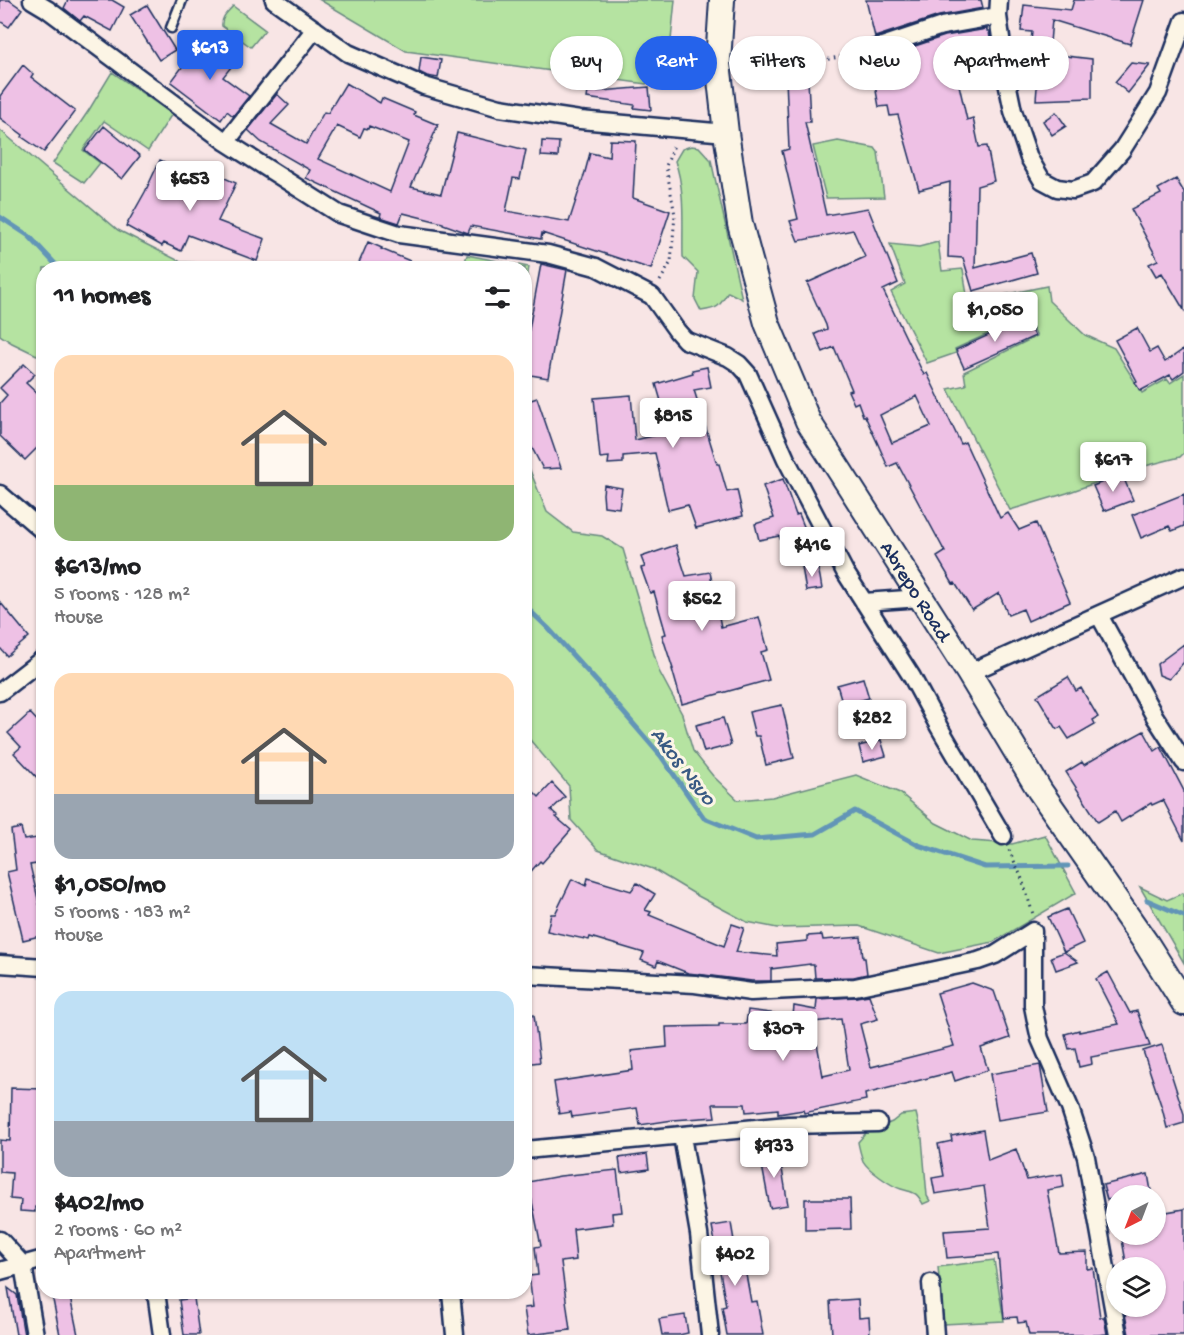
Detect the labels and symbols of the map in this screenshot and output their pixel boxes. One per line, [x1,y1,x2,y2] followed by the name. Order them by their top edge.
[174,30,246,81] pin: $613
[154,161,226,212] pin: $653
[946,292,1044,343] pin: $1,050
[637,398,709,449] pin: $815
[1077,442,1149,493] pin: $617
[776,527,848,578] pin: $416
[872,538,956,649] street label: Abrepo Road
[666,581,738,632] pin: $562
[836,700,908,751] pin: $282
[643,723,721,813] water label: Akos Nsuo
[747,1011,819,1062] pin: $307
[738,1128,810,1179] pin: $933
[1106,1185,1166,1245] north arrow
[699,1236,771,1287] pin: $402

